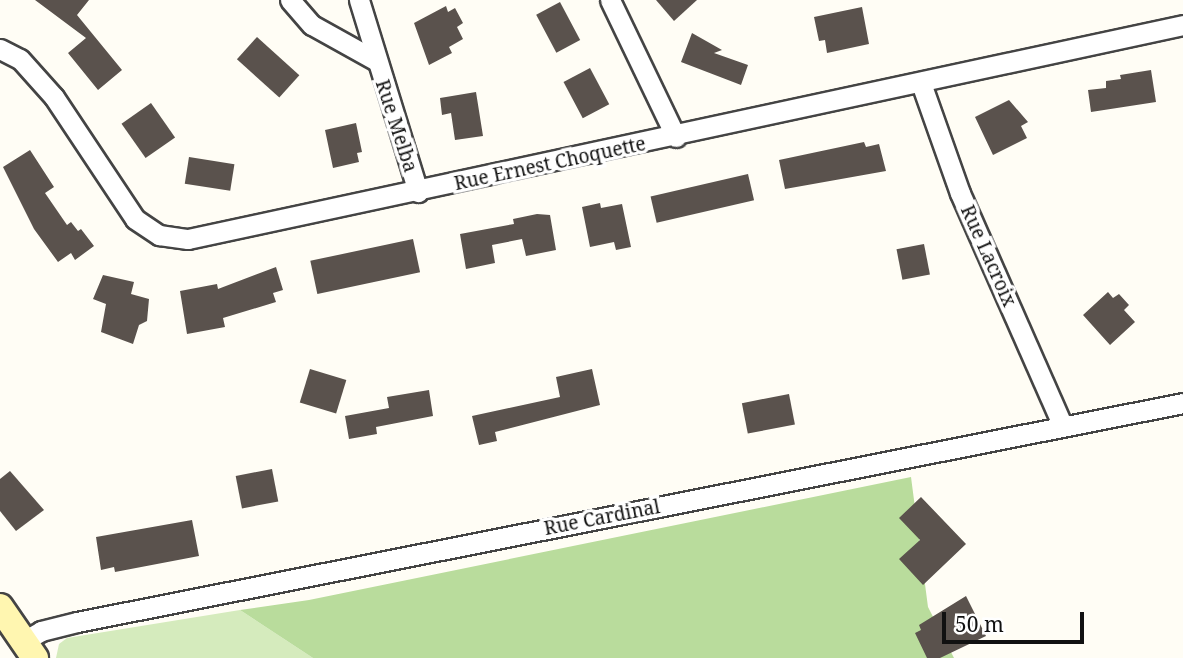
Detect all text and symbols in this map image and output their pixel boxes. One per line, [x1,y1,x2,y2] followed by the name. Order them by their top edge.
[370,77,422,175] street label: Rue Melba
[452,133,648,195] street label: Rue Ernest Choquette
[956,202,1020,310] street label: Rue Lacroix
[542,496,662,540] street label: Rue Cardinal
[945,598,1087,642] scale bar
[955,610,1004,638] text: 50 m

